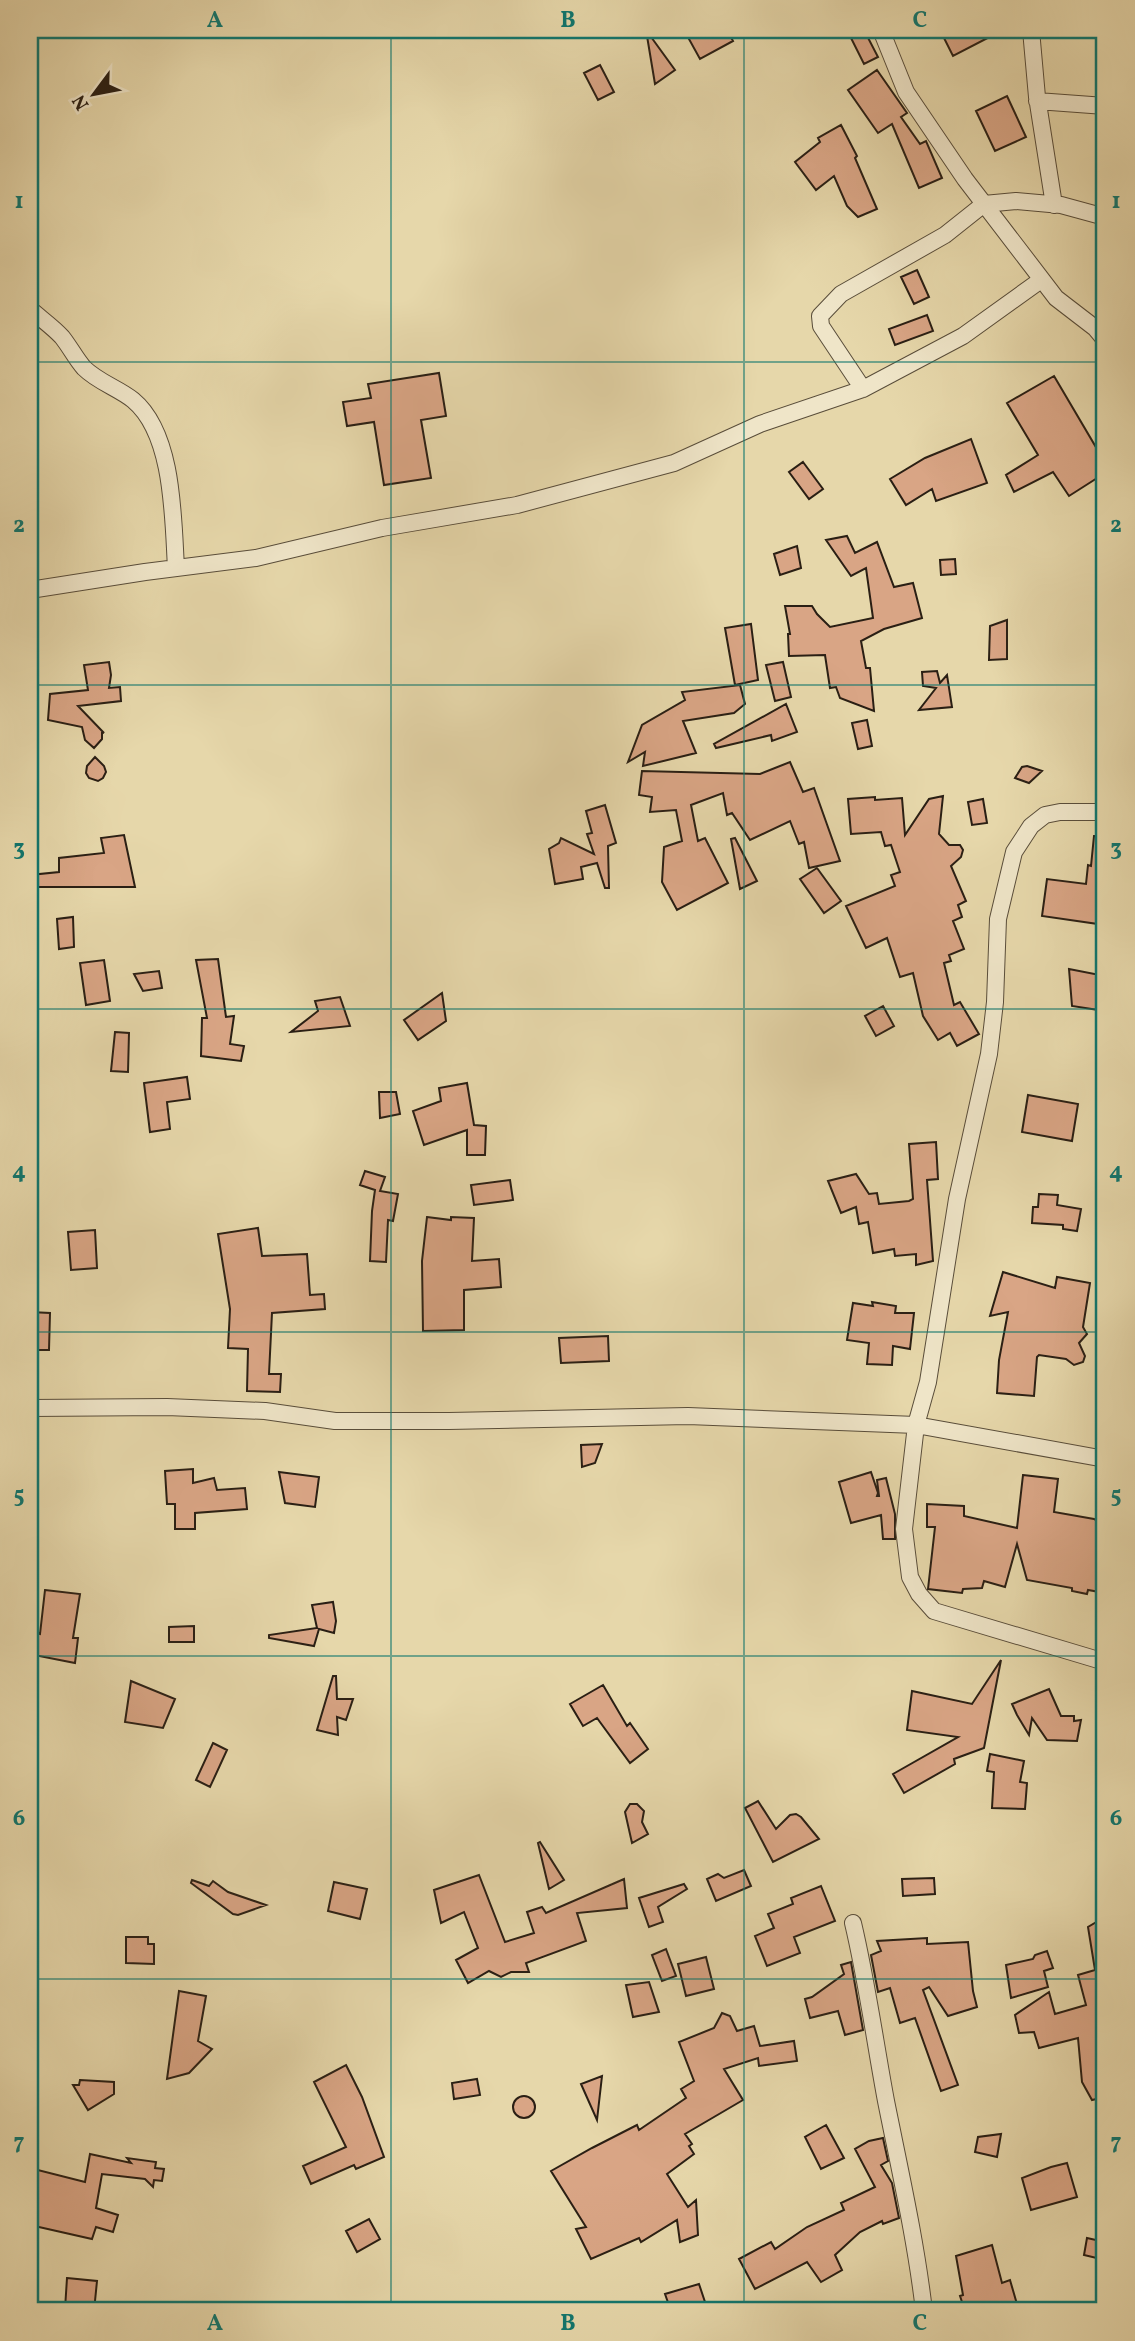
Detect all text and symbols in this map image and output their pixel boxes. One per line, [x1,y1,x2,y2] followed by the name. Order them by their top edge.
[207,5,223,37] text: A
[560,5,576,37] text: B
[913,5,927,37] text: C
[60,60,130,130] north arrow
[66,89,96,115] text: N
[14,186,24,218] text: 1
[1111,186,1121,218] text: 1
[13,510,25,542] text: 2
[1110,510,1122,542] text: 2
[13,833,25,865] text: 3
[1110,833,1122,865] text: 3
[12,1156,26,1188] text: 4
[1109,1156,1123,1188] text: 4
[13,1480,25,1512] text: 5
[1110,1480,1122,1512] text: 5
[13,1803,25,1835] text: 6
[1110,1803,1122,1835] text: 6
[14,2127,25,2159] text: 7
[1111,2127,1122,2159] text: 7
[207,2308,223,2340] text: A
[560,2308,576,2340] text: B
[913,2308,927,2340] text: C

